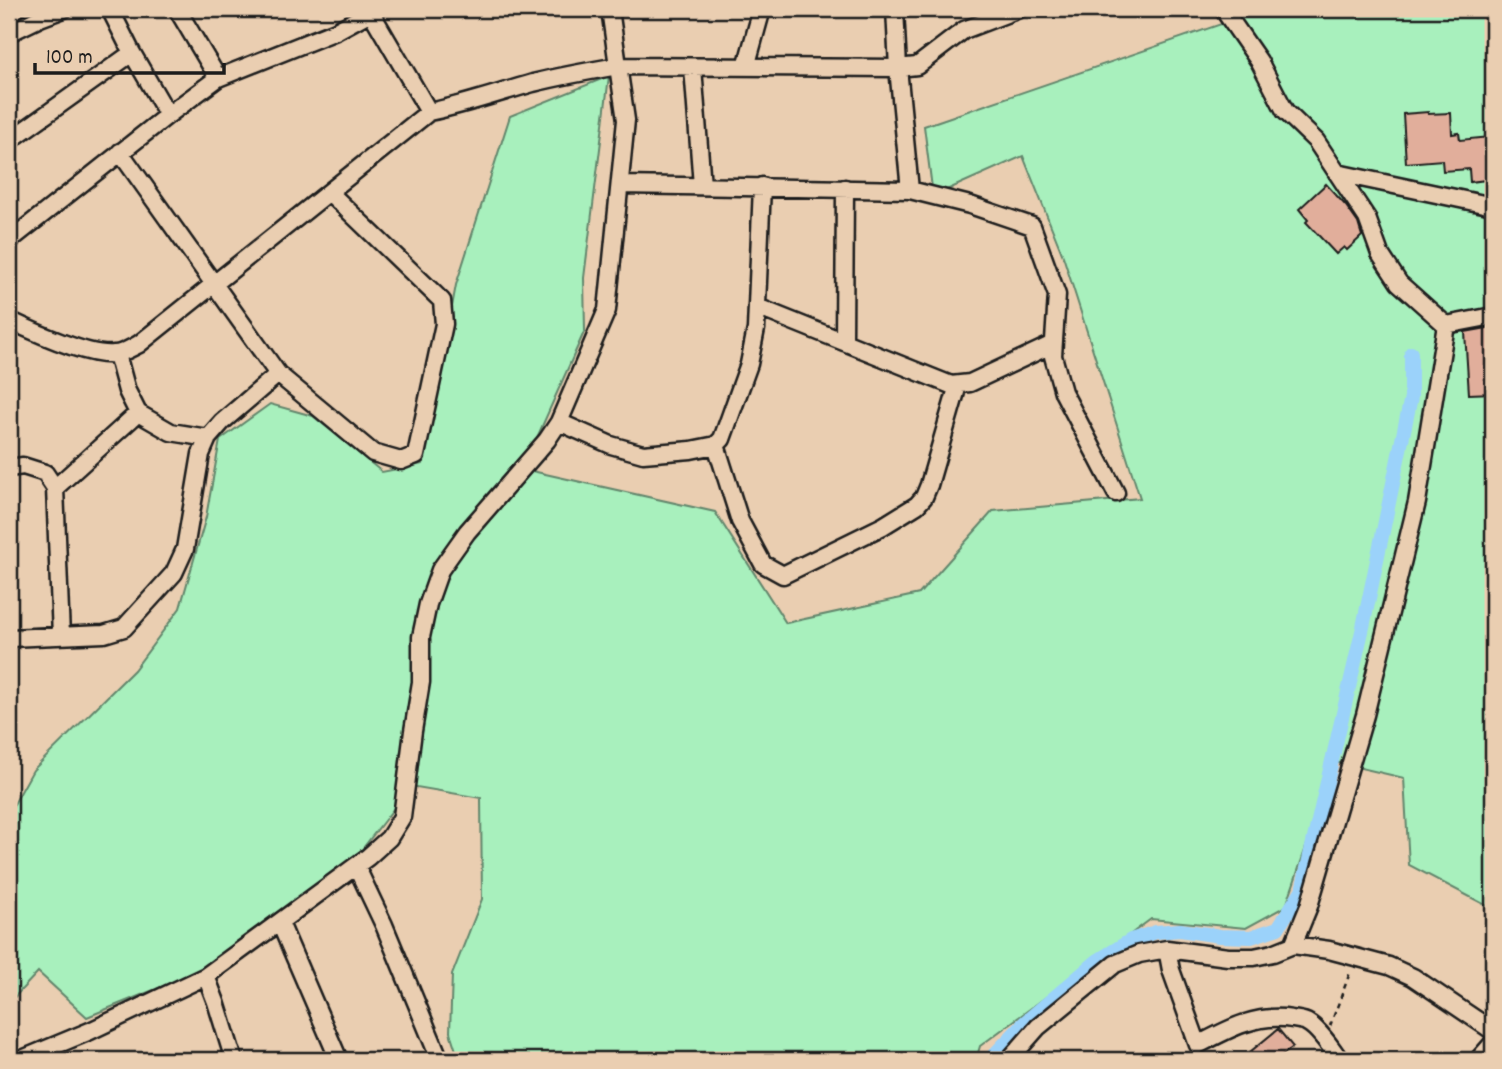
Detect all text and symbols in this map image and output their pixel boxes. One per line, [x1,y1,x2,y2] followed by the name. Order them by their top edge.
[35,32,224,76] scale bar
[46,44,93,74] text: 100 m

